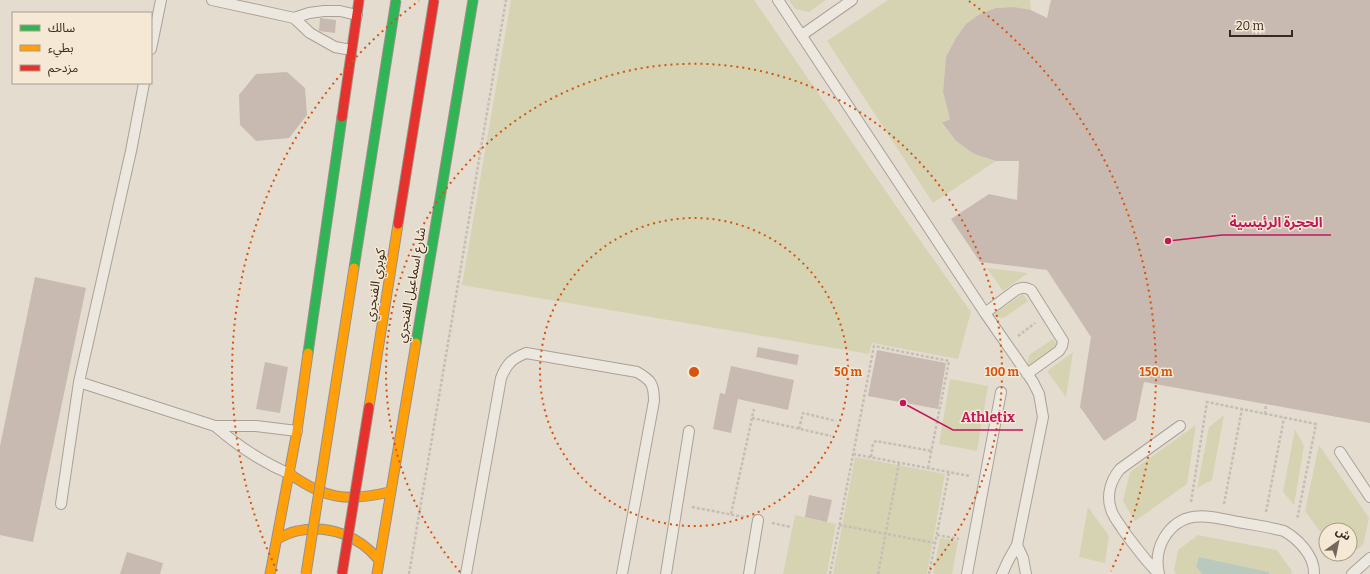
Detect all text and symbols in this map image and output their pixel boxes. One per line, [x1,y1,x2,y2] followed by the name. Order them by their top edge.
[12,12,152,84] legend
[1230,12,1292,38] scale bar
[1236,19,1265,33] text: 20 m
[48,21,75,35] text: سالك
[48,41,74,58] text: بطيء
[48,61,78,77] text: مزدحم
[1222,209,1331,235] callout: الحجرة الرئيسية
[1230,214,1323,231] text: الحجرة الرئيسية
[393,226,431,344] street label: شارع اسماعيل الفنجري
[362,247,391,323] street label: كوبري الفنجري
[687,365,701,379] centre of rings
[834,365,862,379] text: 50 m
[985,365,1020,379] text: 100 m
[1140,365,1173,379] text: 150 m
[953,404,1023,430] callout: Athletix
[961,409,1015,426] text: Athletix
[1318,522,1358,562] north arrow
[1333,524,1353,544] text: ش

